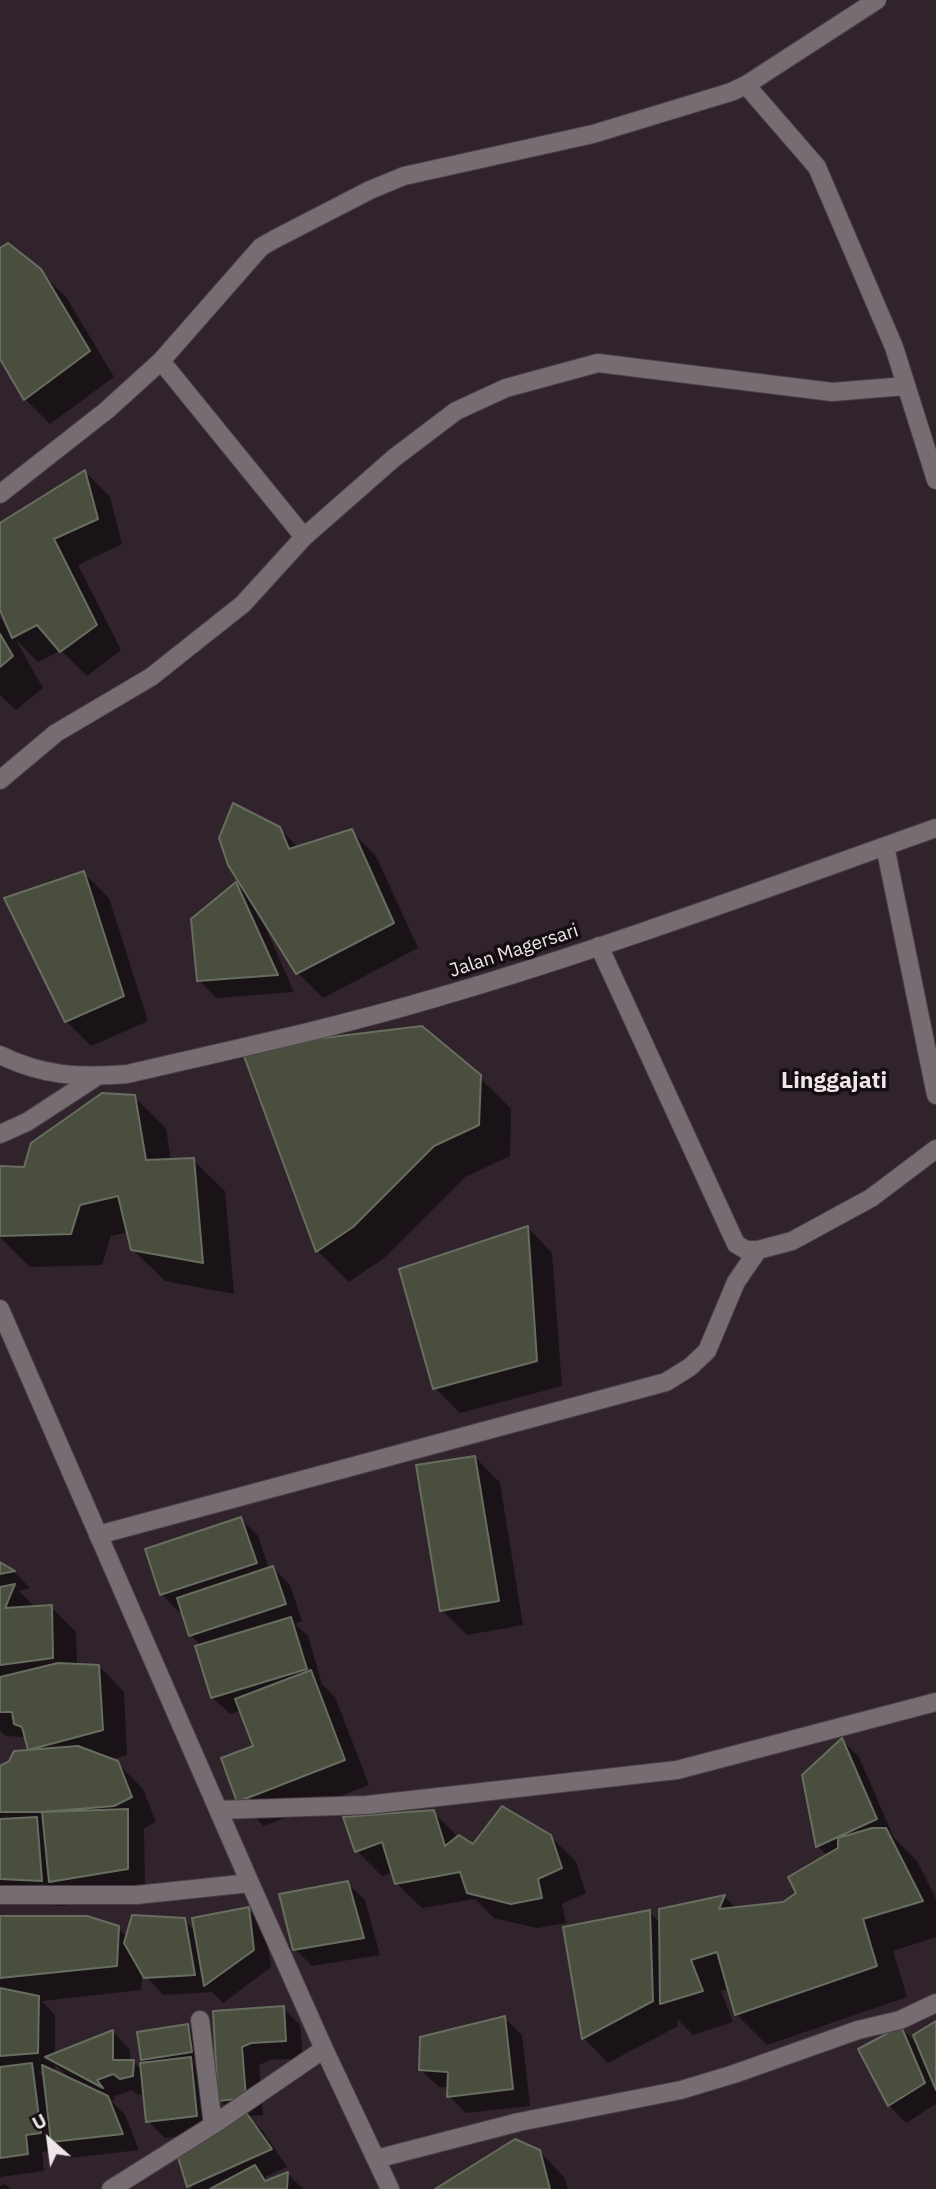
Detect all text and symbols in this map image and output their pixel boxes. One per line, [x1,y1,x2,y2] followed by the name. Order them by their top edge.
[447,919,581,983] street label: Jalan Magersari
[781,1067,887,1095] district label: Linggajati
[14,2105,84,2175] north arrow
[28,2108,51,2135] text: U

